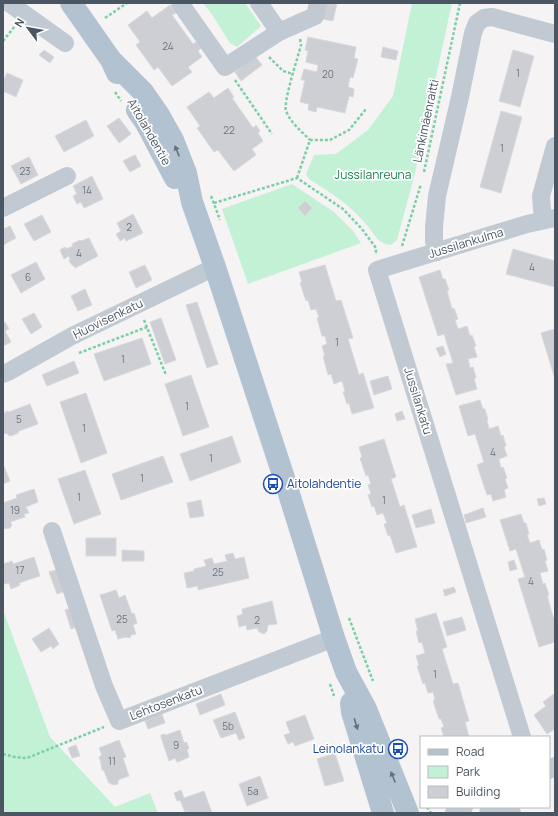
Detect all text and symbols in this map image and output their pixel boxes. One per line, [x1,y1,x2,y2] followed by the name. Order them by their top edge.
[8,8,48,48] north arrow
[11,15,28,30] text: N
[162,39,174,53] house number: 24
[516,66,520,80] house number: 1
[322,67,334,81] house number: 20
[408,78,443,164] street label: Länkimäenraitti
[123,95,175,168] street label: Aitolahdentie
[223,123,235,137] house number: 22
[500,141,504,155] house number: 1
[174,144,180,156] one-way arrow
[19,164,31,178] house number: 23
[335,166,411,183] park label: Jussilanreuna
[82,183,92,197] house number: 14
[126,220,132,234] house number: 2
[426,223,505,262] street label: Jussilankulma
[76,246,82,260] house number: 4
[529,260,535,274] house number: 4
[25,270,31,284] house number: 6
[70,294,146,343] street label: Huovisenkatu
[335,335,339,349] house number: 1
[121,352,125,366] house number: 1
[400,365,437,436] street label: Jussilankatu
[185,399,189,413] house number: 1
[16,412,22,426] house number: 5
[82,421,86,435] house number: 1
[490,445,496,459] house number: 4
[209,451,213,465] house number: 1
[140,471,144,485] house number: 1
[262,473,284,495] bus stop icon: Aitolahdentie
[287,475,361,492] place label: Aitolahdentie
[77,490,81,504] house number: 1
[382,493,386,507] house number: 1
[10,503,20,517] house number: 19
[16,563,24,577] house number: 17
[212,565,224,579] house number: 25
[528,574,534,588] house number: 4
[116,612,128,626] house number: 25
[254,613,260,627] house number: 2
[433,667,437,681] house number: 1
[127,681,205,724] street label: Lehtosenkatu
[353,718,359,730] one-way arrow
[222,719,234,733] house number: 5b
[420,736,550,808] legend
[173,738,179,752] house number: 9
[387,738,409,760] bus stop icon: Leinolankatu
[313,740,384,757] place label: Leinolankatu
[456,743,484,760] text: Road
[108,754,116,768] house number: 11
[456,763,481,780] text: Park
[390,770,396,782] one-way arrow
[456,783,500,800] text: Building
[247,784,259,798] house number: 5a

